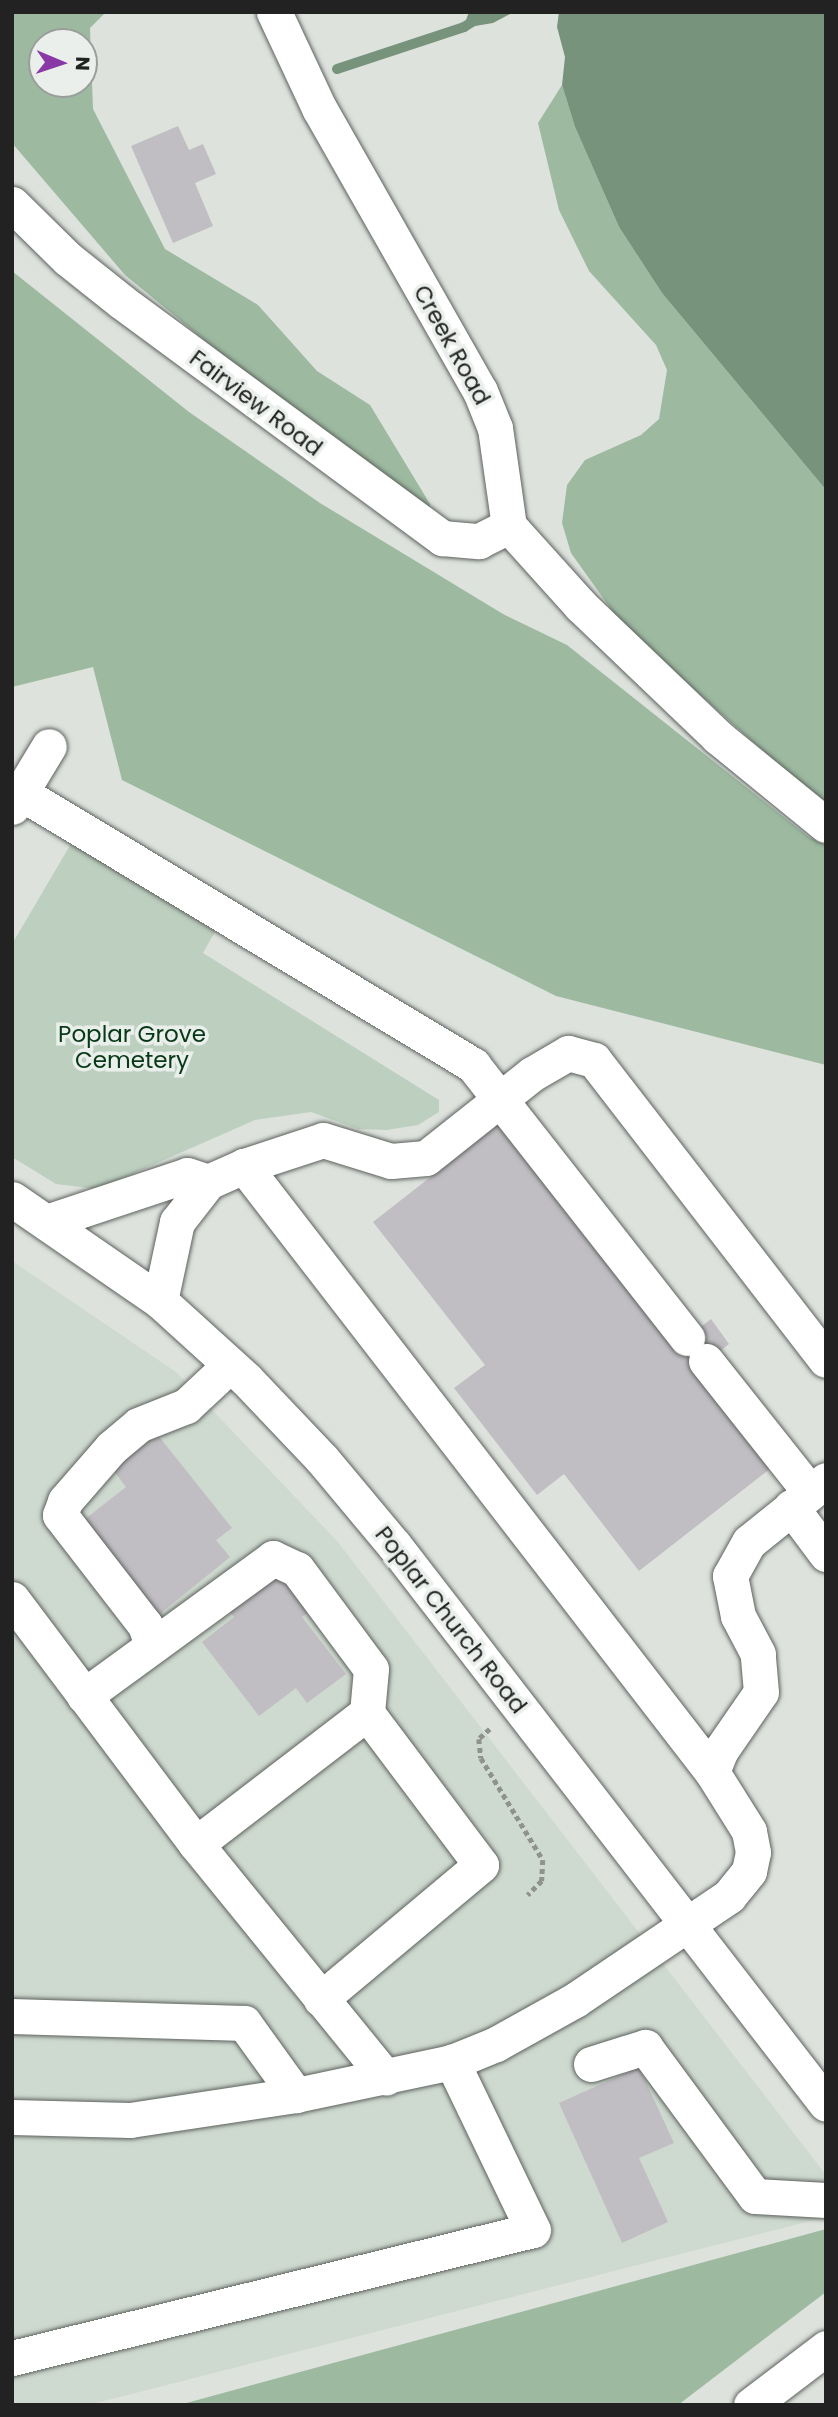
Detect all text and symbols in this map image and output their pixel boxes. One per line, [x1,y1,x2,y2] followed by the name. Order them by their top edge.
[28,28,98,98] north arrow
[69,56,96,71] text: N
[408,280,496,410] street label: Creek Road
[184,344,328,462] street label: Fairview Road
[58,1020,206,1074] park label: Poplar Grove Cemetery
[369,1521,533,1719] street label: Poplar Church Road

